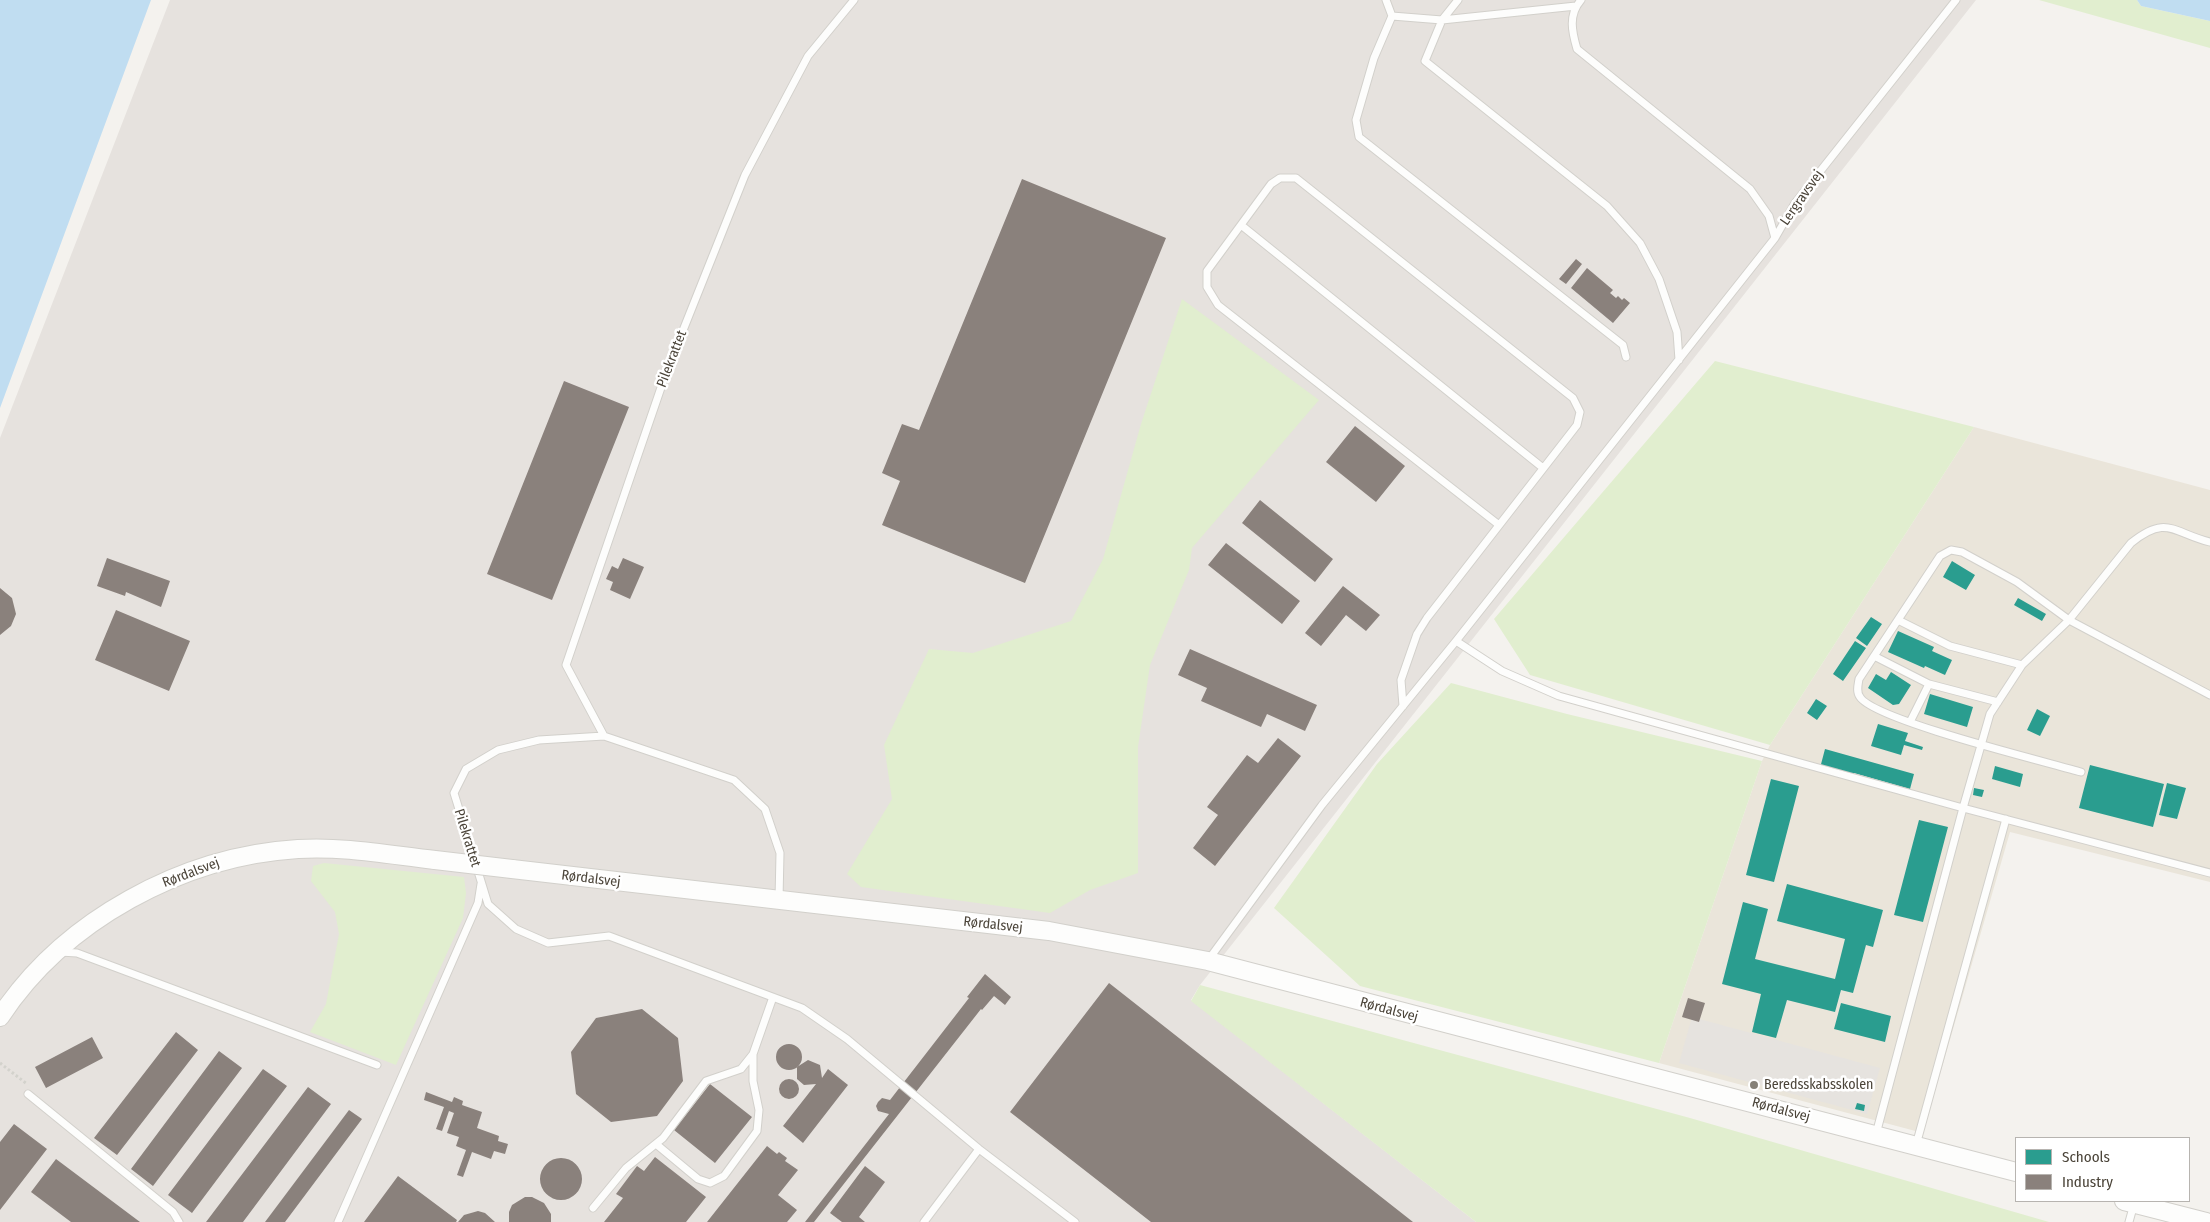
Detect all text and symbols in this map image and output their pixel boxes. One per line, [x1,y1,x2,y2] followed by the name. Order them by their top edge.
[1777,167,1827,229] street label: Lergravsvej
[653,328,691,390] street label: Pilekrattet
[450,807,484,869] street label: Pilekrattet
[160,854,222,892] street label: Rørdalsvej
[560,867,622,891] street label: Rørdalsvej
[962,914,1024,936] street label: Rørdalsvej
[1358,994,1420,1026] street label: Rørdalsvej
[1764,1077,1873,1093] place label: Beredsskabsskolen
[1748,1079,1760,1091] marker: Beredsskabsskolen
[1750,1094,1812,1126] street label: Rørdalsvej
[2015,1137,2190,1202] legend
[2062,1148,2110,1166] text: Schools
[2062,1173,2113,1191] text: Industry

